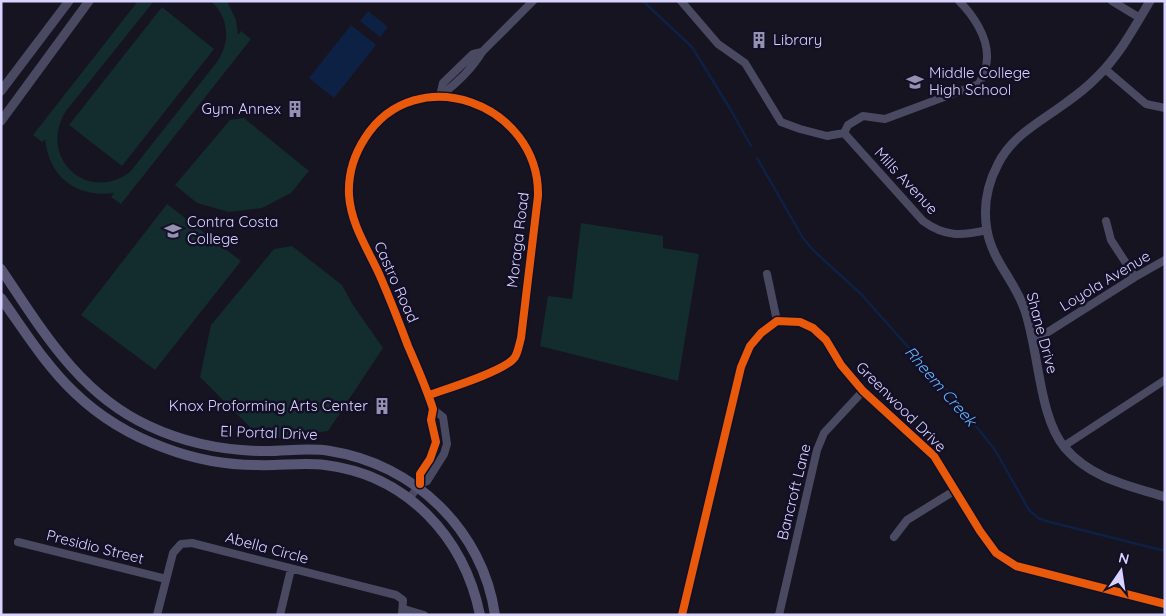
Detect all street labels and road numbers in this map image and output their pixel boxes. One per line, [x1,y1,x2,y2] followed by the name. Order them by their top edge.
[870,143,942,218] street label: Mills Avenue
[502,191,533,289] street label: Moraga Road
[370,238,423,325] street label: Castro Road
[1056,246,1154,315] street label: Loyola Avenue
[1023,290,1062,376] street label: Shane Drive
[852,357,951,456] street label: Greenwood Drive
[220,421,318,444] street label: El Portal Drive
[772,442,815,542] street label: Bancroft Lane
[45,525,146,568] street label: Presidio Street
[223,527,311,568] street label: Abella Circle

